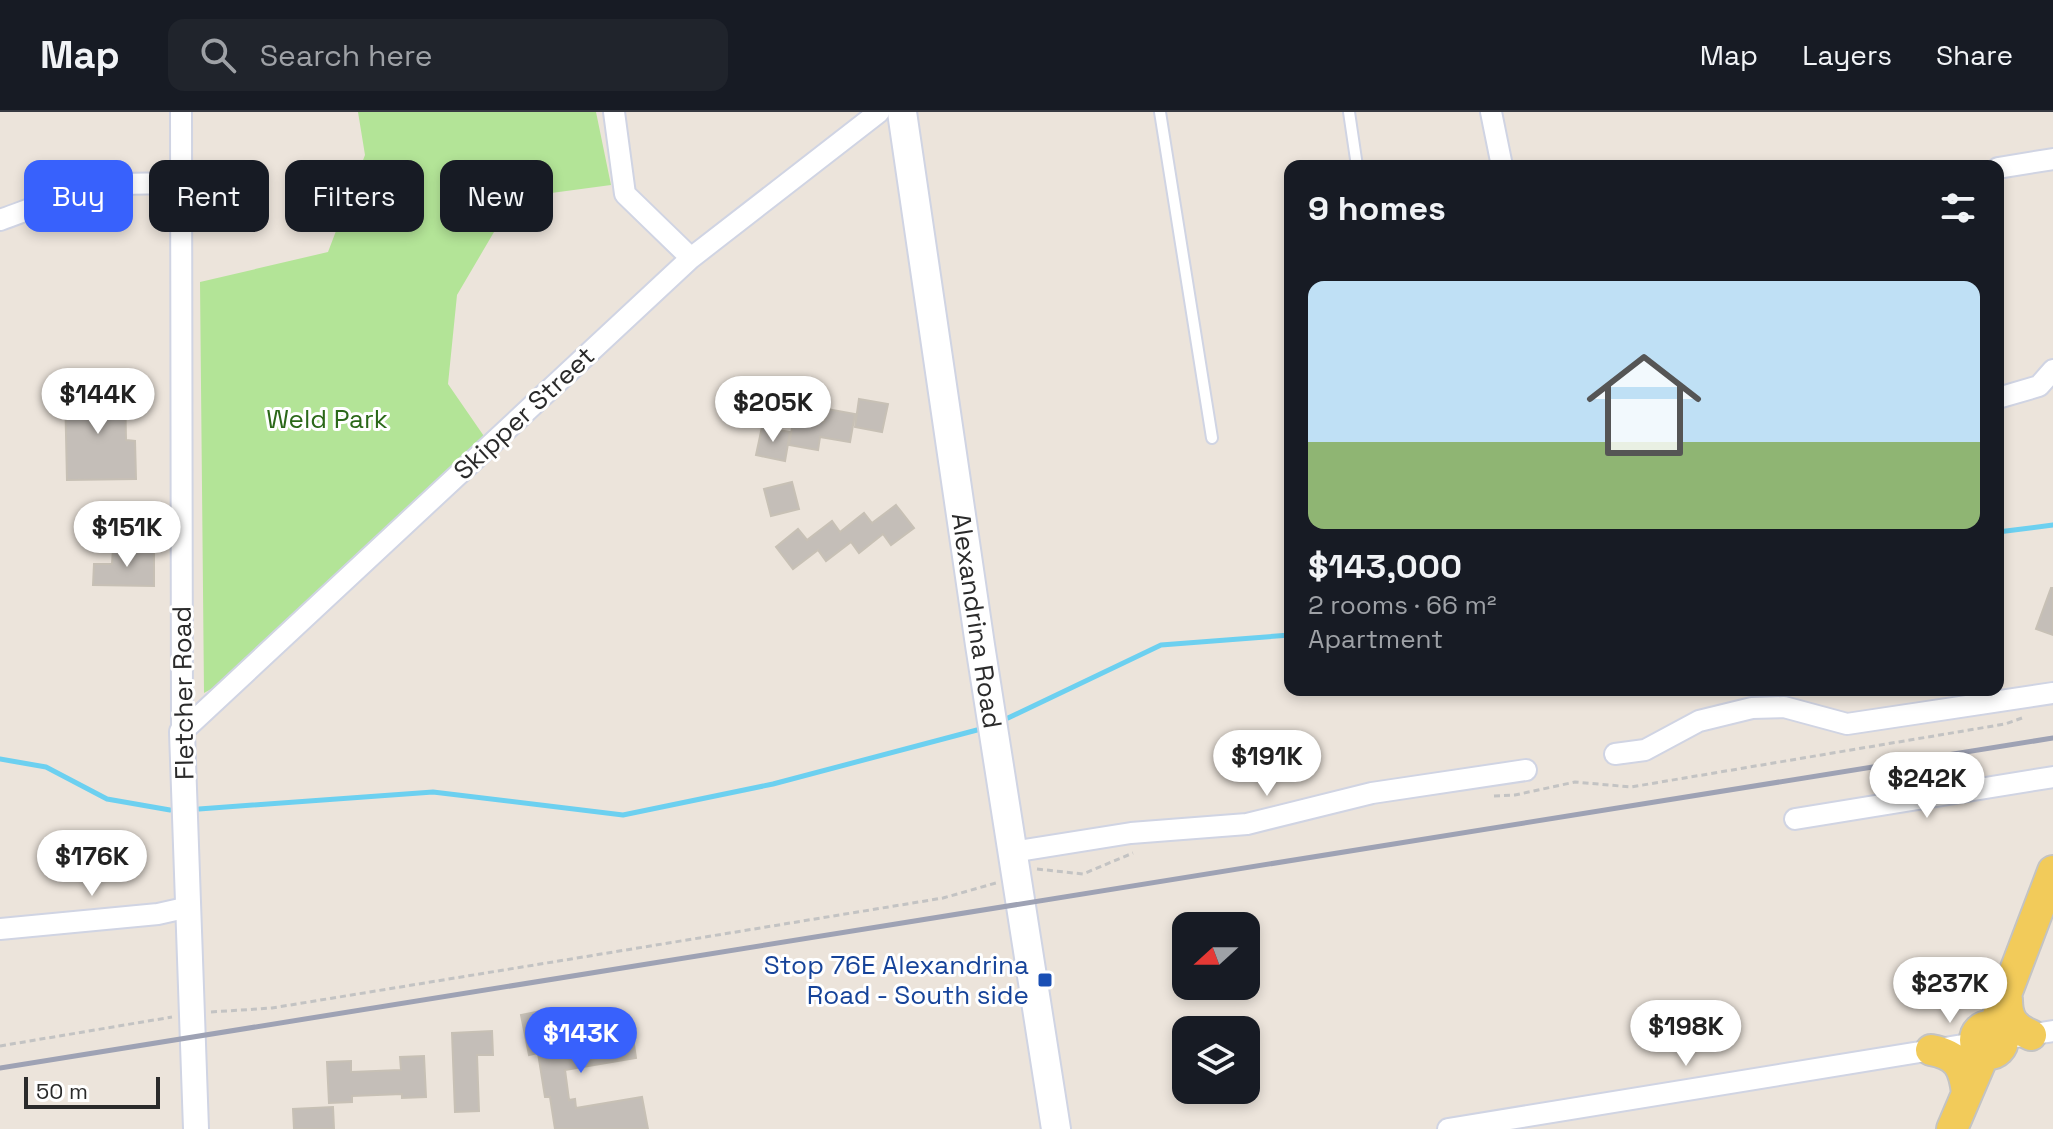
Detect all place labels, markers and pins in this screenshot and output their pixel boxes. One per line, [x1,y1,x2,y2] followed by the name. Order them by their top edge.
[42,368,154,436] pin: $144K
[717,376,829,444] pin: $205K
[71,501,183,569] pin: $151K
[1211,730,1323,798] pin: $191K
[1871,752,1983,820] pin: $242K
[36,830,148,898] pin: $176K
[764,948,1029,1012] place label: Stop 76E Alexandrina Road - South side
[1894,957,2006,1025] pin: $237K
[1036,971,1054,989] marker: Stop 76E Alexandrina Road - South side
[1630,1000,1742,1068] pin: $198K
[525,1007,637,1075] pin: $143K

